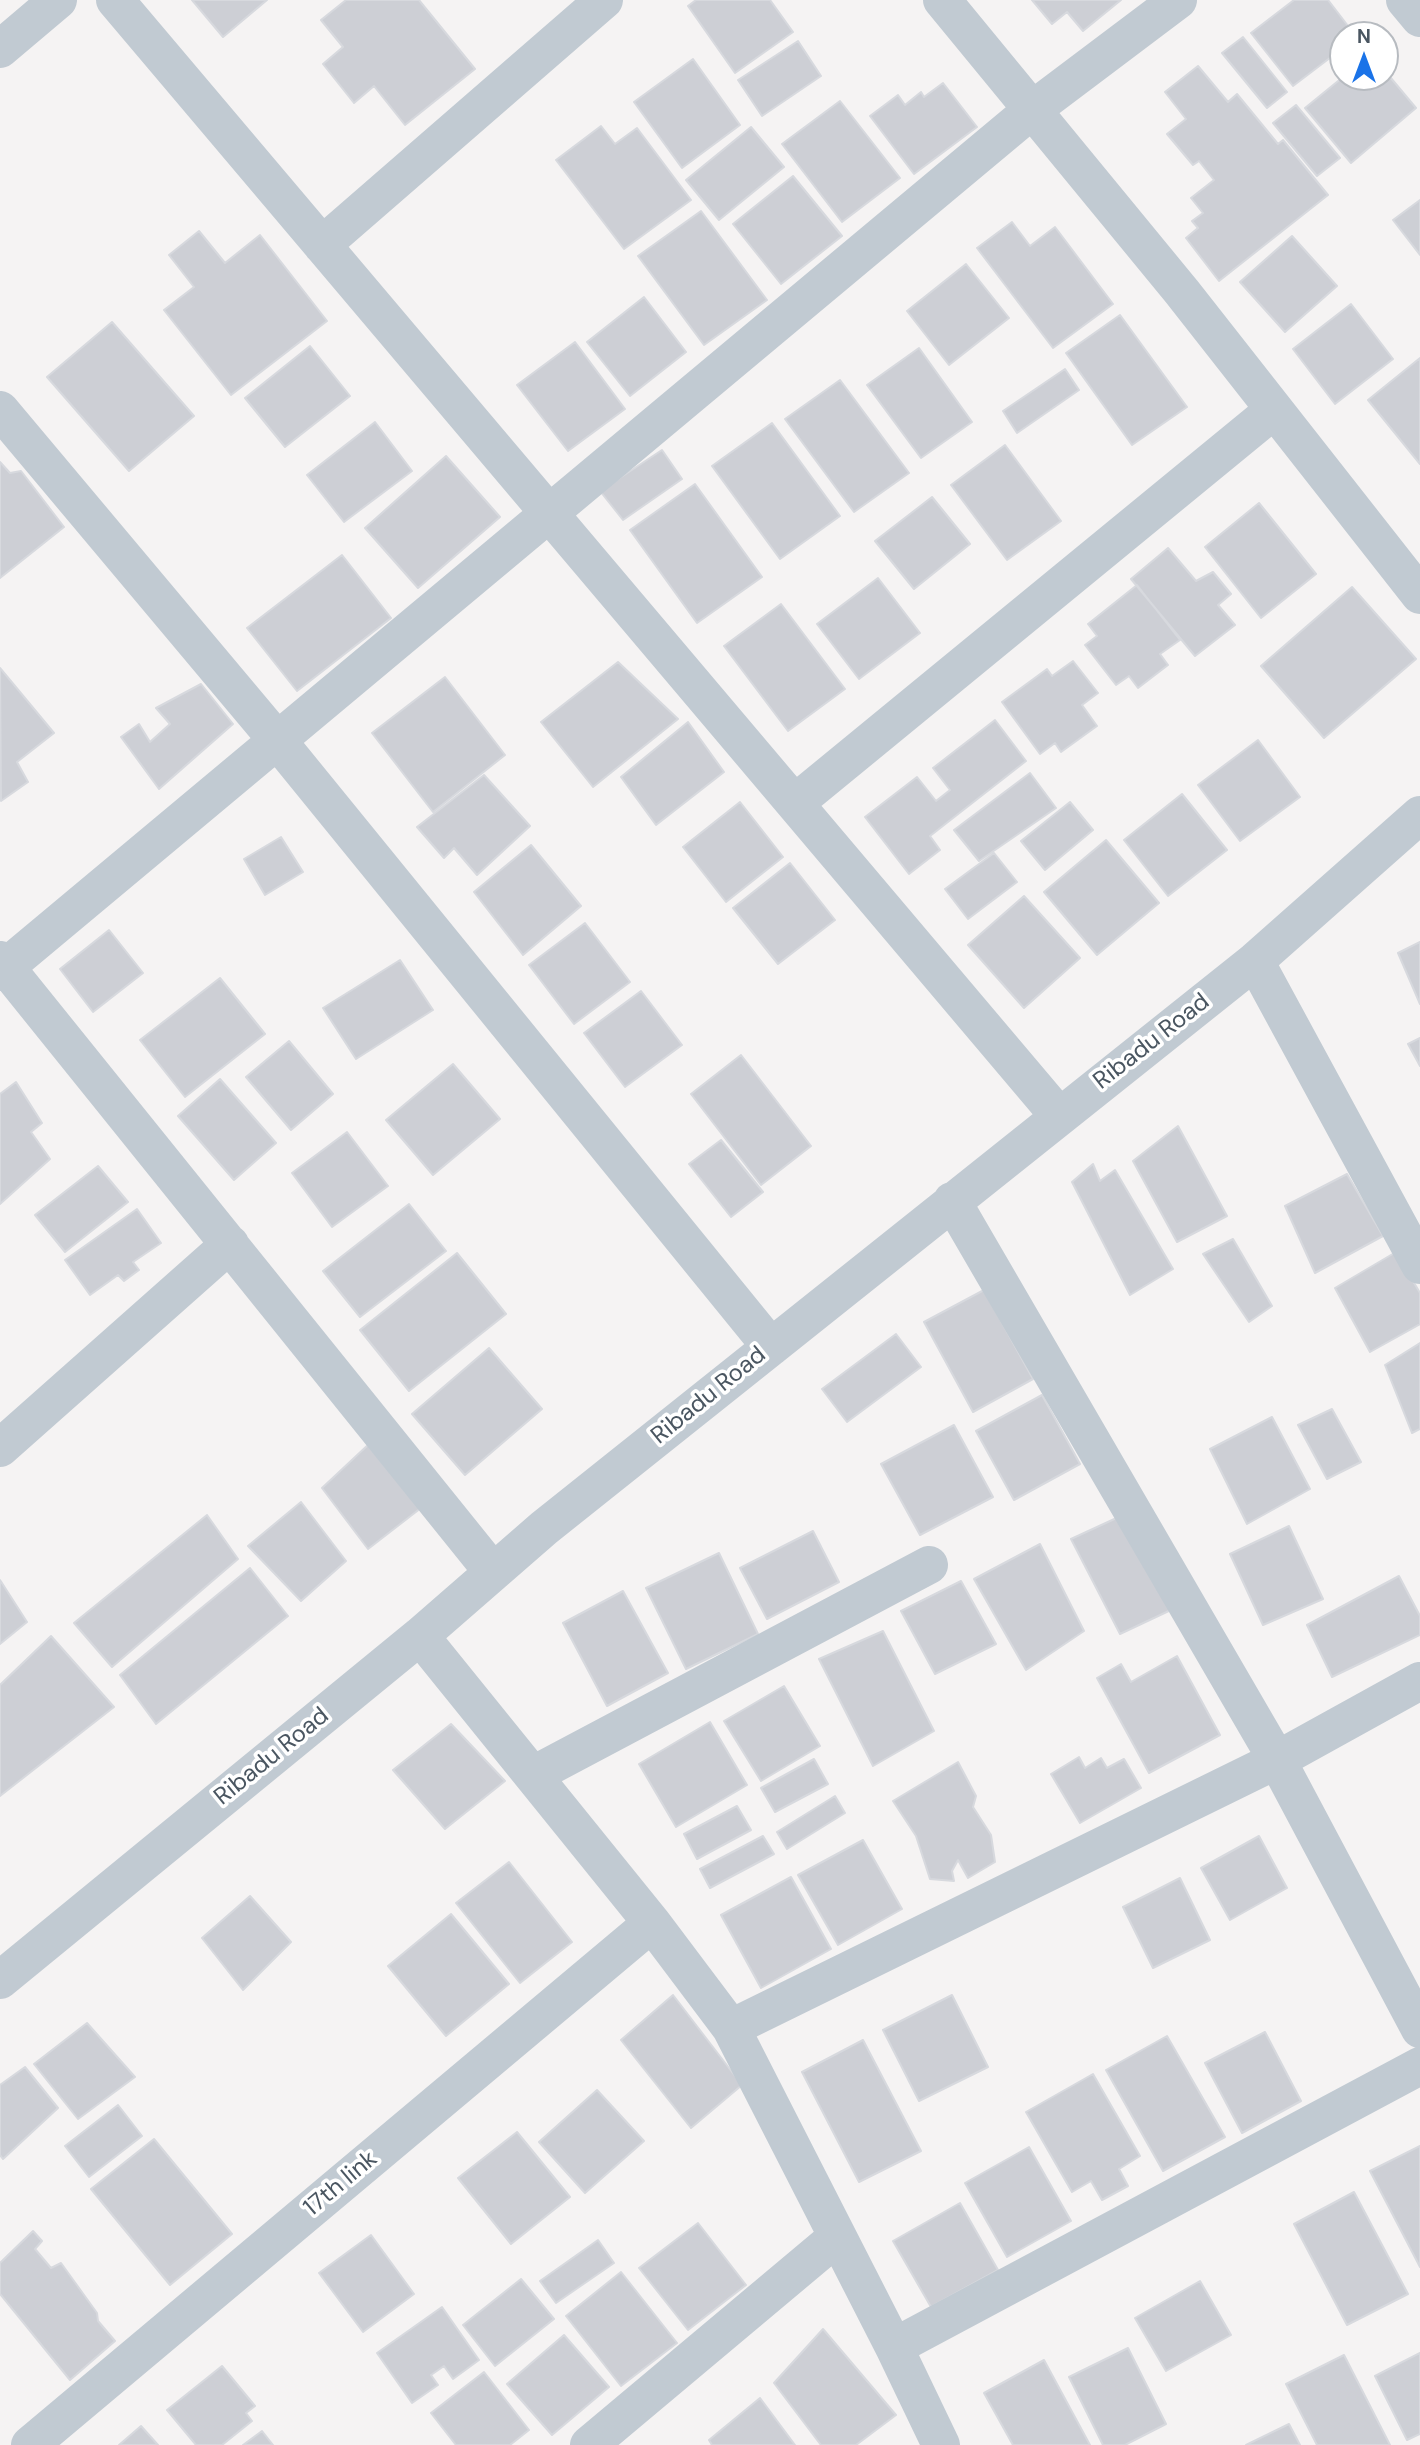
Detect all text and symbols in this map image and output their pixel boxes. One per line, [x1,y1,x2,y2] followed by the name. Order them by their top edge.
[1329,21,1399,91] north arrow
[1357,24,1371,49] text: N
[1088,988,1216,1096] street label: Ribadu Road
[646,1341,772,1451] street label: Ribadu Road
[209,1702,335,1812] street label: Ribadu Road
[298,2145,384,2223] street label: 17th link

